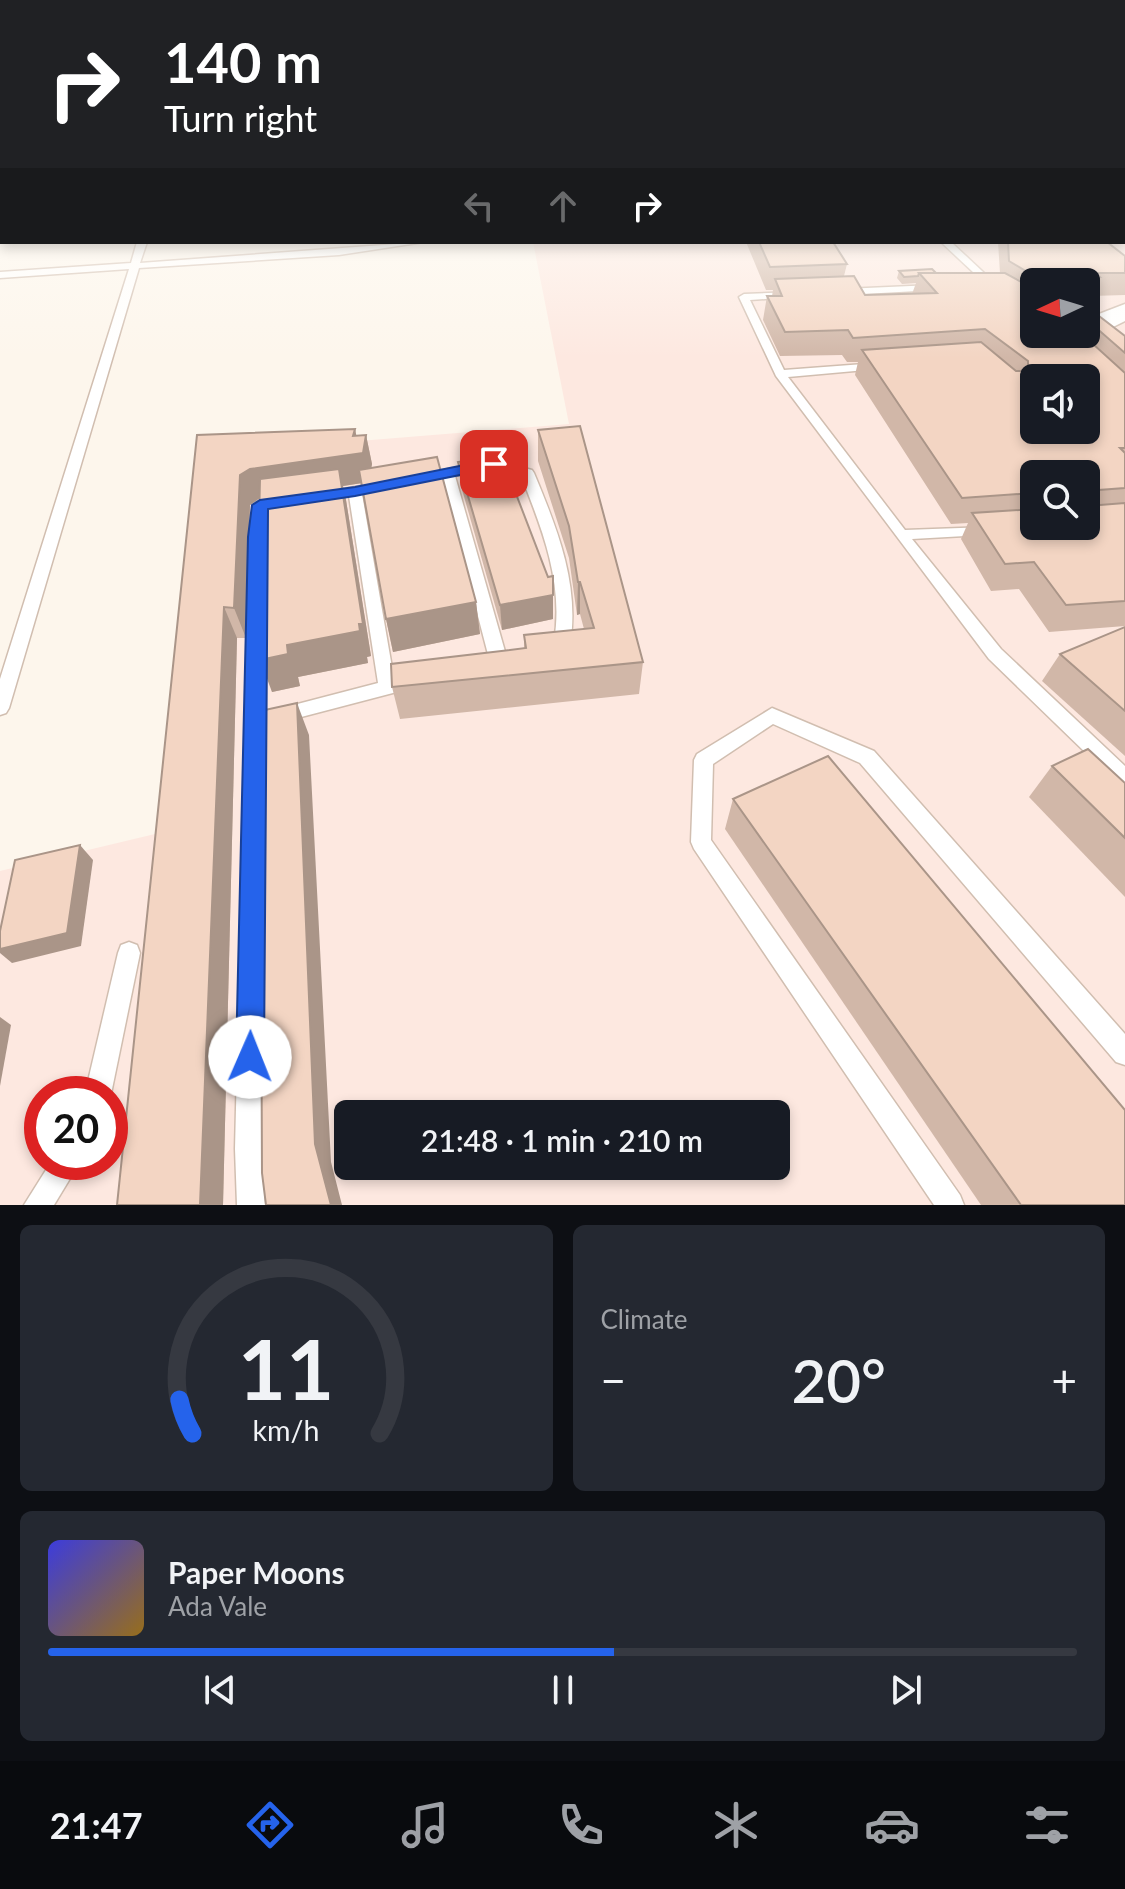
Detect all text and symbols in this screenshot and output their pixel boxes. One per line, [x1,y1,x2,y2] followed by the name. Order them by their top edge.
[164,28,322,95] text: 140 m
[32,32,136,136] icon: right
[164,96,317,140] text: Turn right
[457,184,501,228] icon: left
[541,184,585,228] icon: ahead
[625,184,669,228] icon: right
[1020,268,1100,348] north arrow
[1020,268,1100,540] map controls
[1020,364,1100,444] button: sound
[460,430,528,498] pin
[472,442,516,486] icon: arrive
[1020,460,1100,540] button: search
[208,1015,292,1099] position arrow
[24,1076,128,1180] speed limit sign: 20
[421,1122,703,1158] text: 21:48 · 1 min · 210 m
[601,1303,687,1335] text: Climate
[238,1318,335,1418] text: 11
[792,1344,886,1416] text: 20°
[601,1354,626,1406] text: −
[1051,1354,1077,1406] text: +
[253,1413,320,1447] text: km/h
[168,1554,345,1590] text: Paper Moons
[168,1590,267,1622] text: Ada Vale
[198,1668,242,1712] icon: previous
[541,1668,585,1712] icon: pause
[884,1668,928,1712] icon: next
[242,1797,298,1853] icon: directions
[397,1797,453,1853] icon: music
[553,1797,609,1853] icon: phone
[708,1797,764,1853] icon: climate
[864,1797,920,1853] icon: car
[1019,1797,1075,1853] icon: filters
[50,1803,143,1847] text: 21:47

